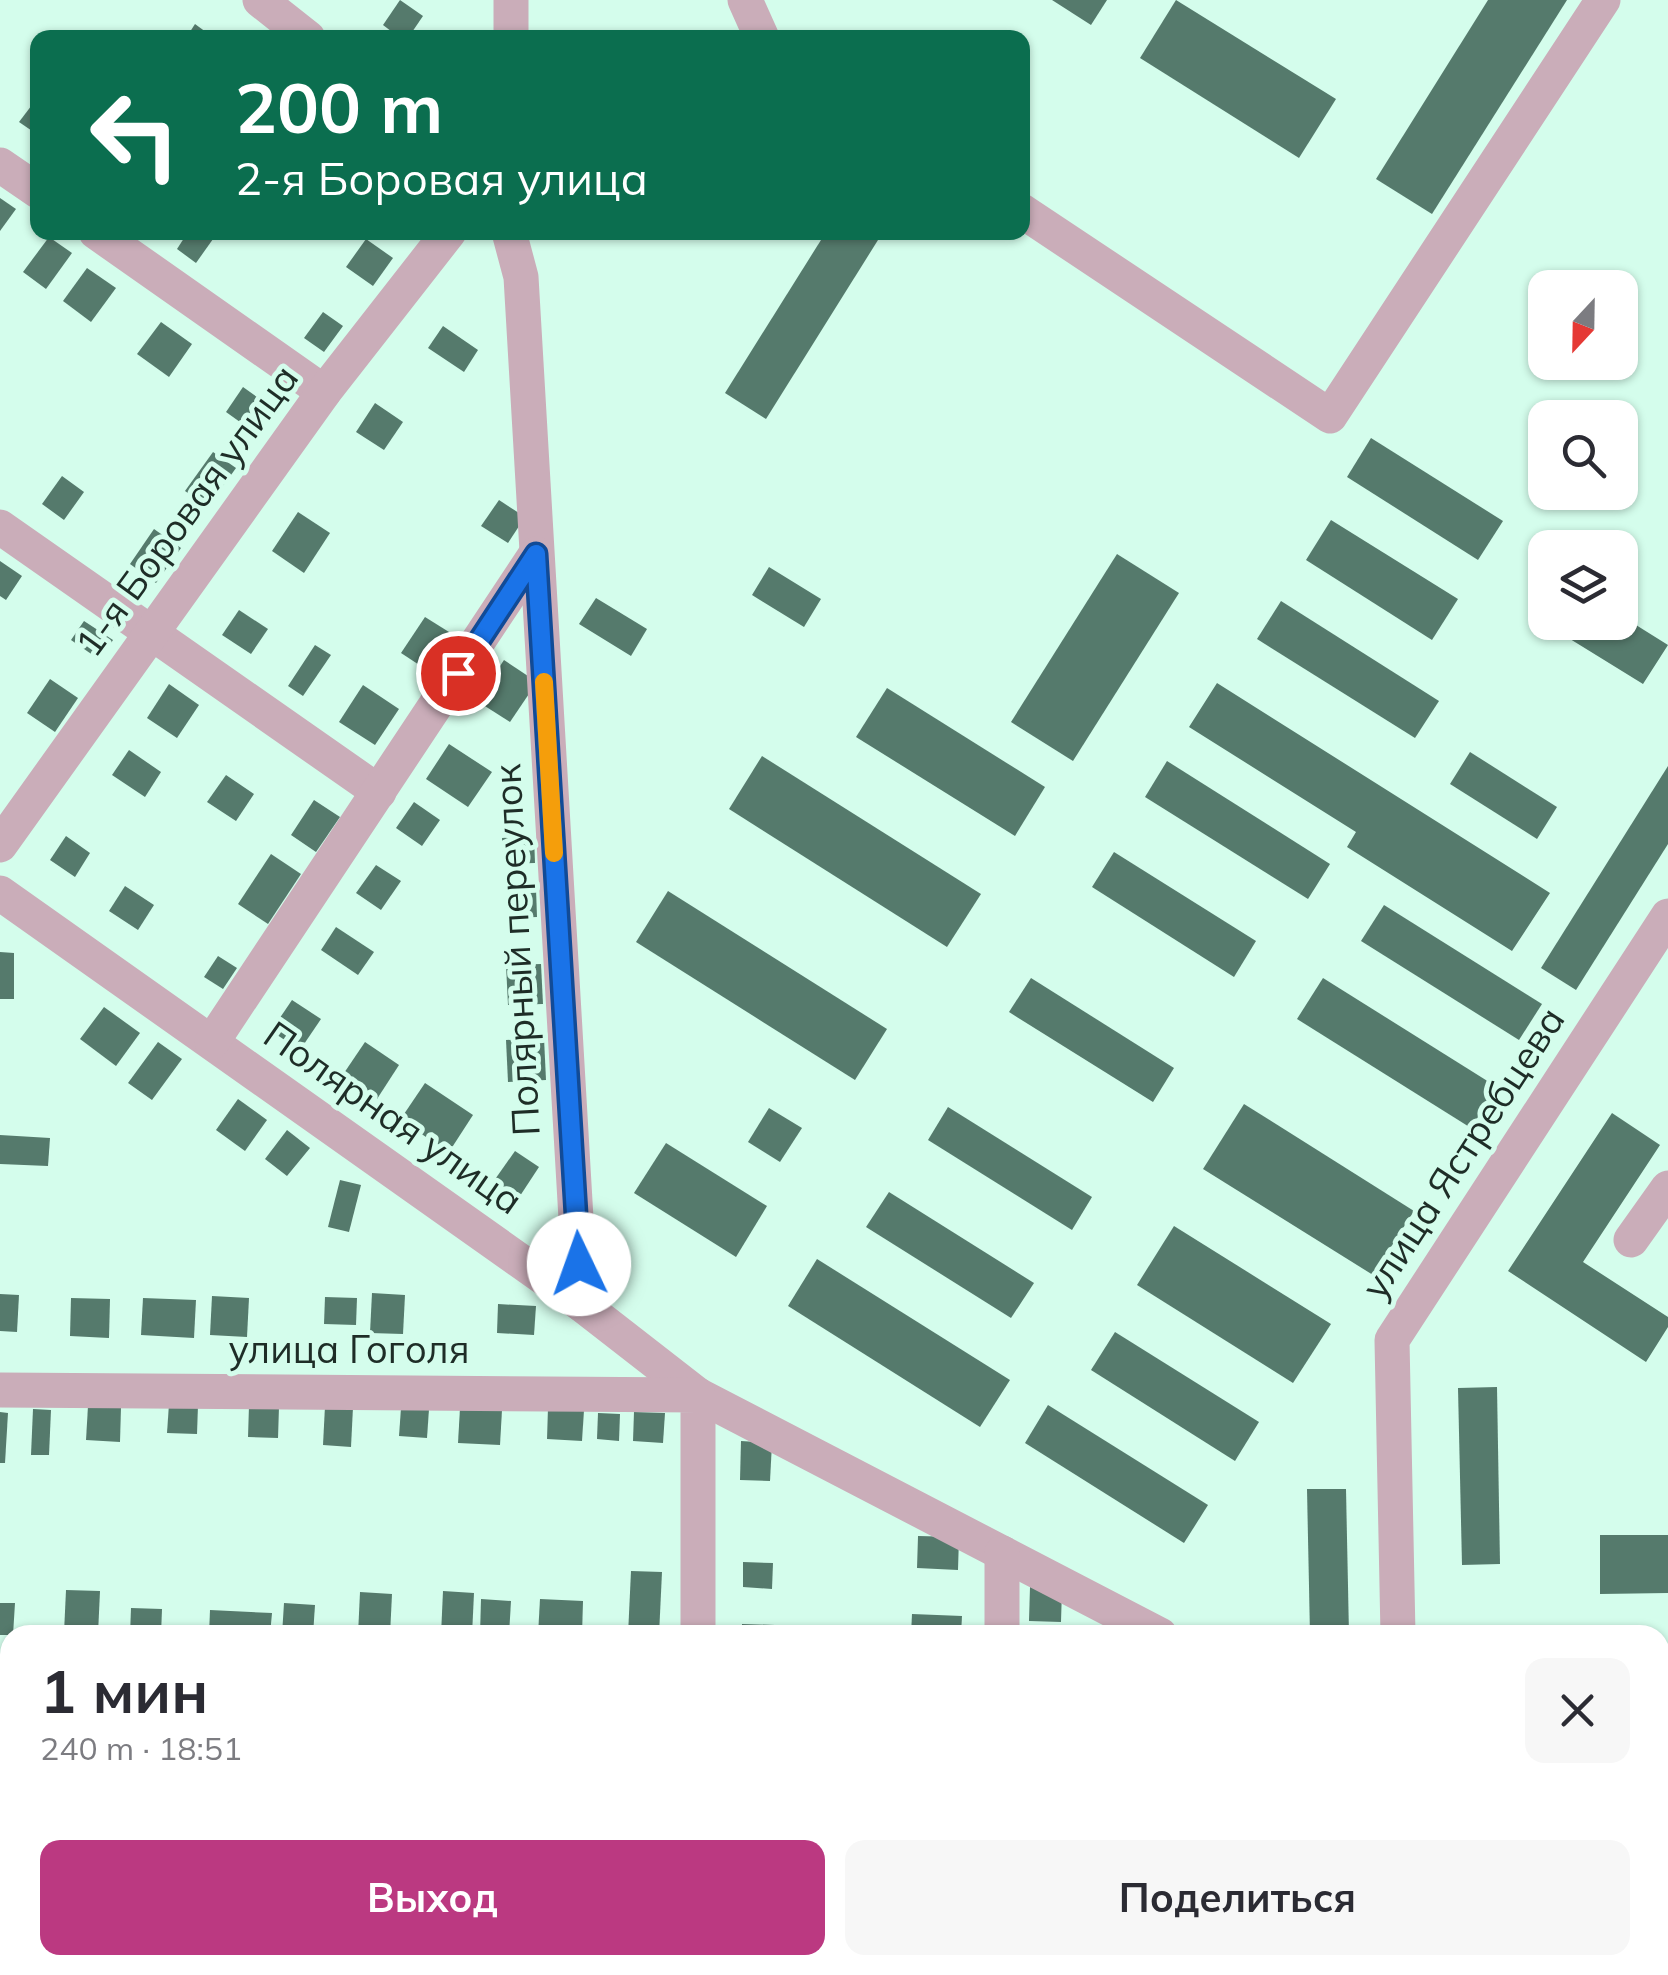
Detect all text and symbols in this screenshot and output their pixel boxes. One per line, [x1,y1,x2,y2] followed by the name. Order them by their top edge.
[235,63,443,151] text: 200 m
[70,70,200,200] icon: left
[235,150,648,206] text: 2-я Боровая улица
[1528,270,1638,380] north arrow
[1528,270,1638,640] map controls
[64,355,308,666] street label: 1-я Боровая улица
[1528,400,1638,510] button: search
[1528,530,1638,640] button: layers
[416,631,501,716] pin
[431,646,486,701] icon: arrive
[482,762,550,1137] street label: Полярный переулок
[1350,998,1574,1307] street label: улица Ястребцева
[255,1010,532,1224] street label: Полярная улица
[527,1212,631,1316] position arrow
[228,1325,470,1373] street label: улица Гоголя
[40,1653,208,1728] text: 1 мин
[1525,1658,1630,1763] button: close
[40,1728,242,1768] text: 240 m · 18:51
[40,1840,825,1955] button: Выход
[845,1840,1630,1955] button: Поделиться

